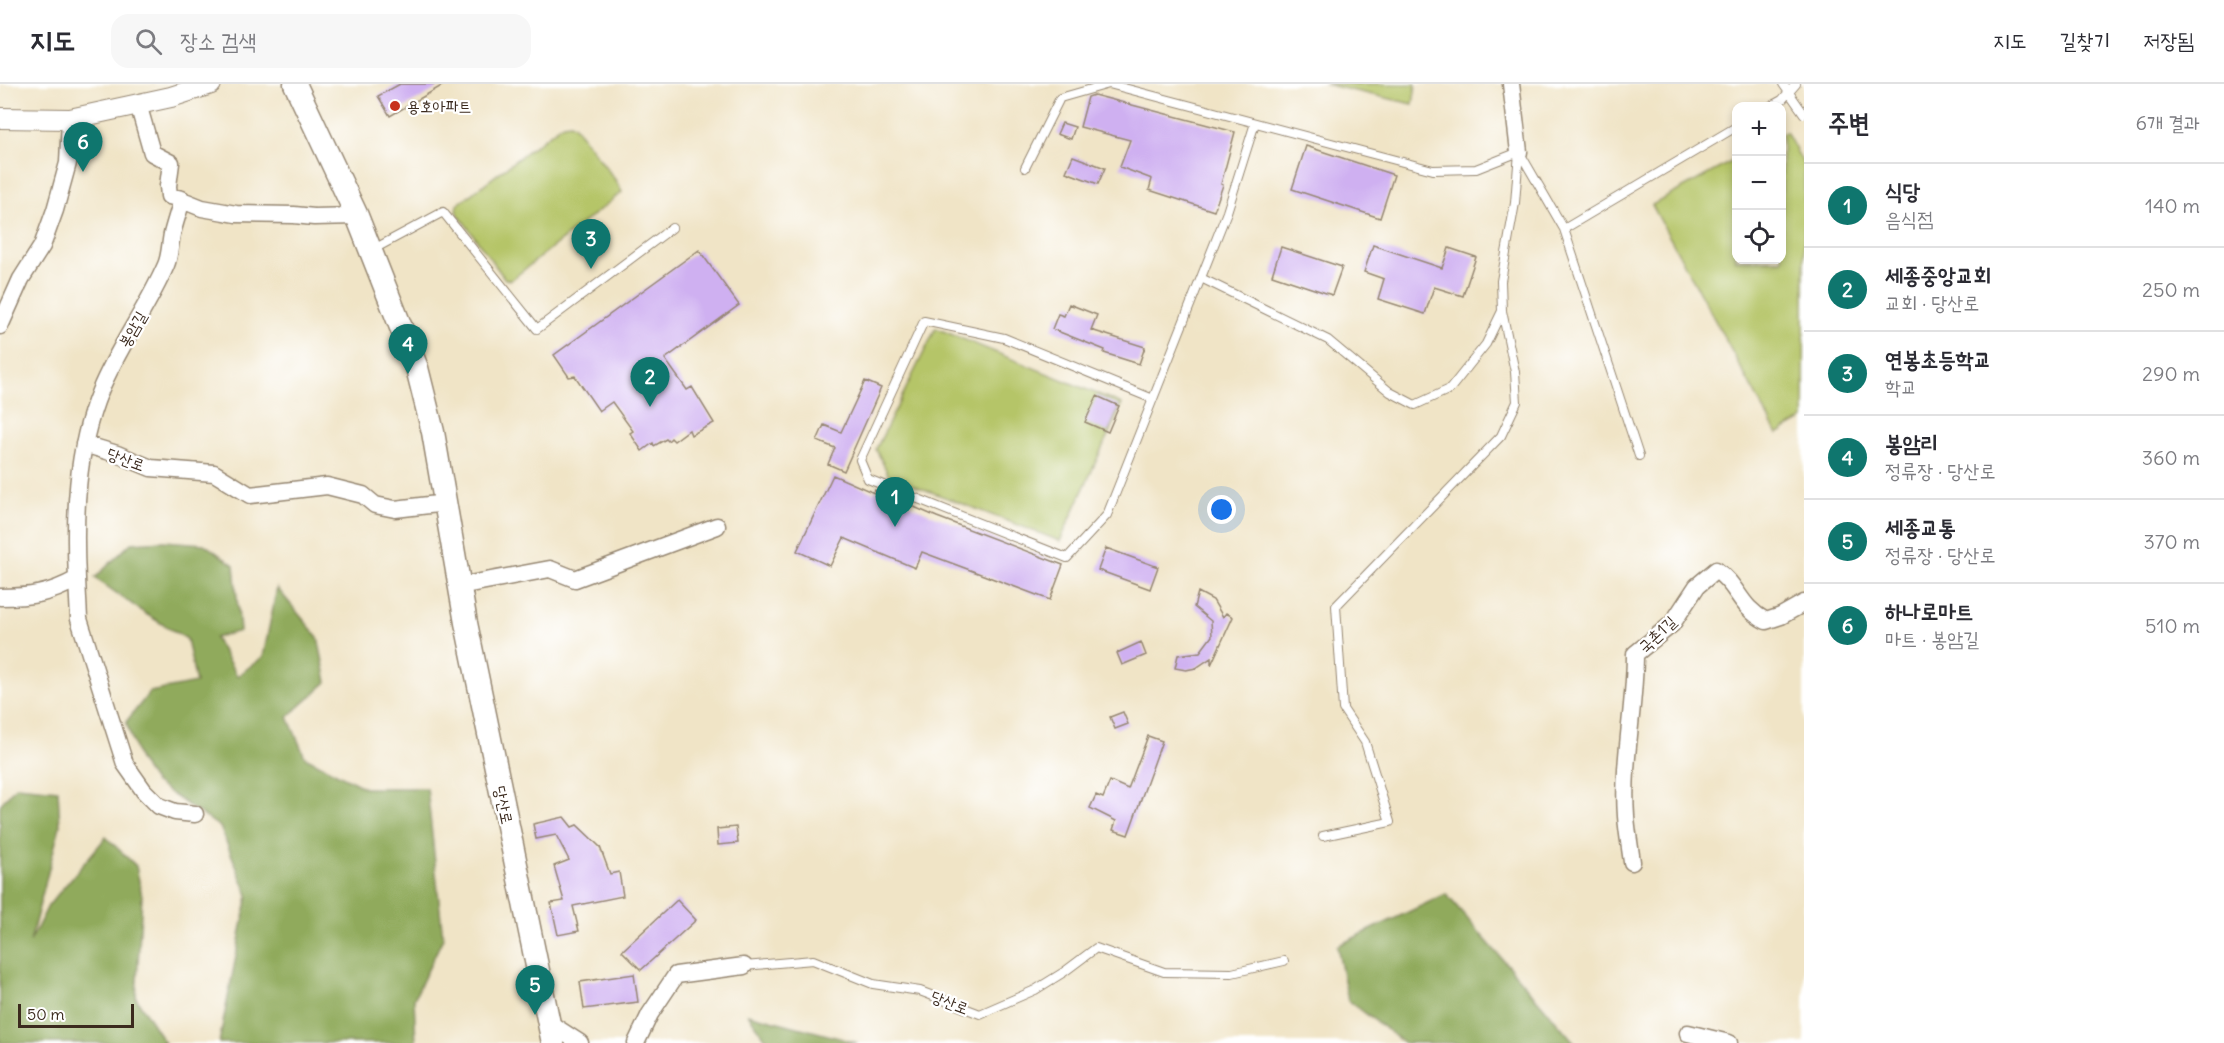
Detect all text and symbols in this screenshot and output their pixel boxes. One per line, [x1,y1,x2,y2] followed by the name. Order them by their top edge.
[111,14,531,68] search box
[30,22,75,58] text: 지도
[132,25,165,58] icon: search
[180,27,256,55] text: 장소 검색
[1993,27,2027,54] text: 지도
[2060,27,2110,54] text: 길찾기
[2143,27,2194,54] text: 저장됨
[407,96,471,116] place label: 용호아파트
[388,99,402,113] marker: 용호아파트
[1732,102,1786,264] map controls
[1732,102,1786,156] button: +
[1828,106,1870,139] text: 주변
[2135,110,2200,135] text: 6개 결과
[64,122,103,172] pin: 6
[1732,156,1786,210] button: −
[1885,177,1920,205] text: 식당
[1844,193,1851,218] text: 1
[2145,193,2200,218] text: 140 m
[1885,206,1933,231] text: 음식점
[1732,210,1786,264] button: locate
[572,220,610,269] pin: 3
[1885,261,1991,289] text: 세종중앙교회
[1842,277,1853,302] text: 2
[2142,277,2200,302] text: 250 m
[1885,290,1979,315] text: 교회 · 당산로
[114,307,150,351] street label: 봉암길
[388,324,428,374] pin: 4
[1885,345,1991,373] text: 연봉초등학교
[630,358,670,407] pin: 2
[1842,361,1853,386] text: 3
[2142,361,2200,386] text: 290 m
[1885,374,1917,399] text: 학교
[1885,429,1938,457] text: 봉암리
[104,443,148,475] street label: 당산로
[1842,445,1853,470] text: 4
[2142,445,2200,470] text: 360 m
[1885,458,1996,483] text: 정류장 · 당산로
[876,478,914,527] pin: 1
[1207,495,1236,524] your location
[1885,513,1956,541] text: 세종교통
[1842,529,1853,554] text: 5
[2143,529,2200,554] text: 370 m
[1885,542,1996,567] text: 정류장 · 당산로
[1885,597,1974,625] text: 하나로마트
[1634,611,1680,657] street label: 국촌1길
[1842,613,1853,638] text: 6
[2145,613,2200,638] text: 510 m
[1885,626,1979,651] text: 마트 · 봉암길
[490,784,518,826] street label: 당산로
[516,966,554,1015] pin: 5
[928,986,972,1018] street label: 당산로
[18,1001,134,1028] scale bar
[27,1004,65,1024] text: 50 m

